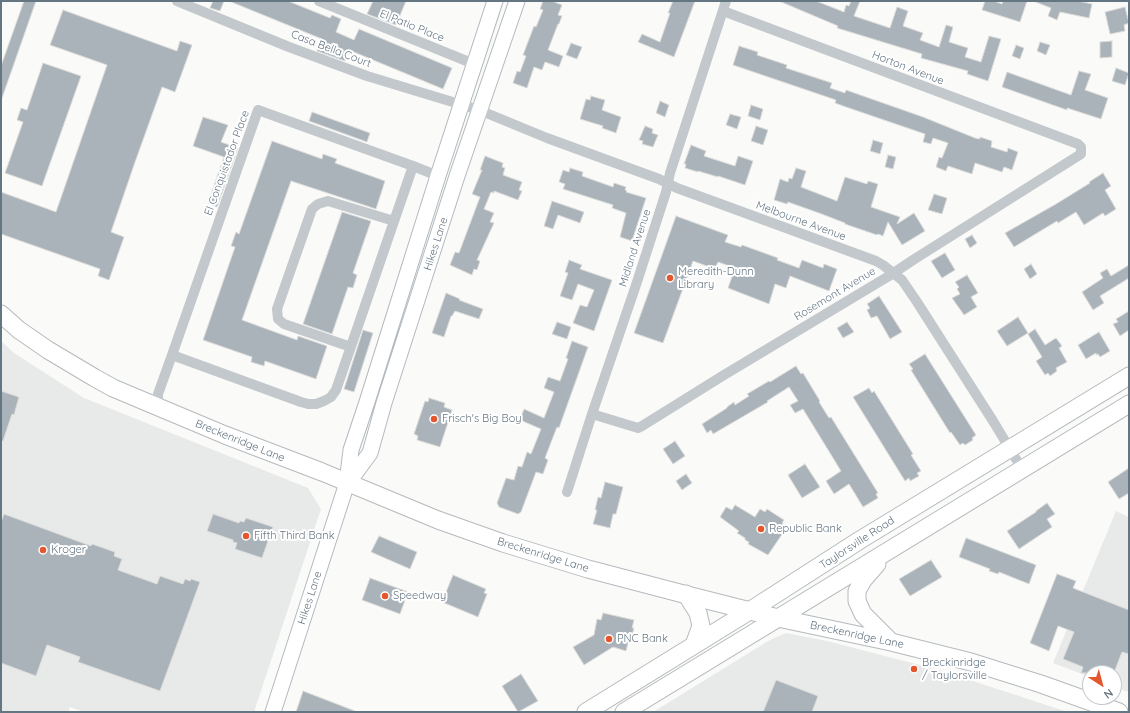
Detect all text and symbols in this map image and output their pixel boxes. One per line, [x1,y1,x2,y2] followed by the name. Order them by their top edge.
[378,7,446,45] street label: El Patio Place
[289,28,373,70] street label: Casa Bella Court
[870,48,946,88] street label: Horton Avenue
[202,109,252,217] street label: El Conquistador Place
[754,199,848,243] street label: Melbourne Avenue
[616,207,654,289] street label: Midland Avenue
[421,216,451,272] street label: Hikes Lane
[792,264,878,324] street label: Rosemont Avenue
[678,265,754,291] place label: Meredith-Dunn Library
[665,273,675,283] marker: Meredith-Dunn Library
[442,412,522,426] place label: Frisch's Big Boy
[429,414,439,424] marker: Frisch's Big Boy
[193,417,287,465] street label: Breckenridge Lane
[817,514,897,572] street label: Taylorsville Road
[769,522,842,536] place label: Republic Bank
[756,524,766,534] marker: Republic Bank
[254,529,335,543] place label: Fifth Third Bank
[241,531,251,541] marker: Fifth Third Bank
[495,535,591,575] street label: Breckenridge Lane
[51,543,86,557] place label: Kroger
[38,545,48,555] marker: Kroger
[295,570,325,626] street label: Hikes Lane
[393,589,446,603] place label: Speedway
[380,591,390,601] marker: Speedway
[809,619,905,651] street label: Breckenridge Lane
[617,632,668,646] place label: PNC Bank
[604,634,614,644] marker: PNC Bank
[922,656,987,682] place label: Breckinridge / Taylorsville
[909,664,919,674] marker: Breckinridge / Taylorsville
[1082,665,1122,705] north arrow
[1101,686,1116,702] text: N

